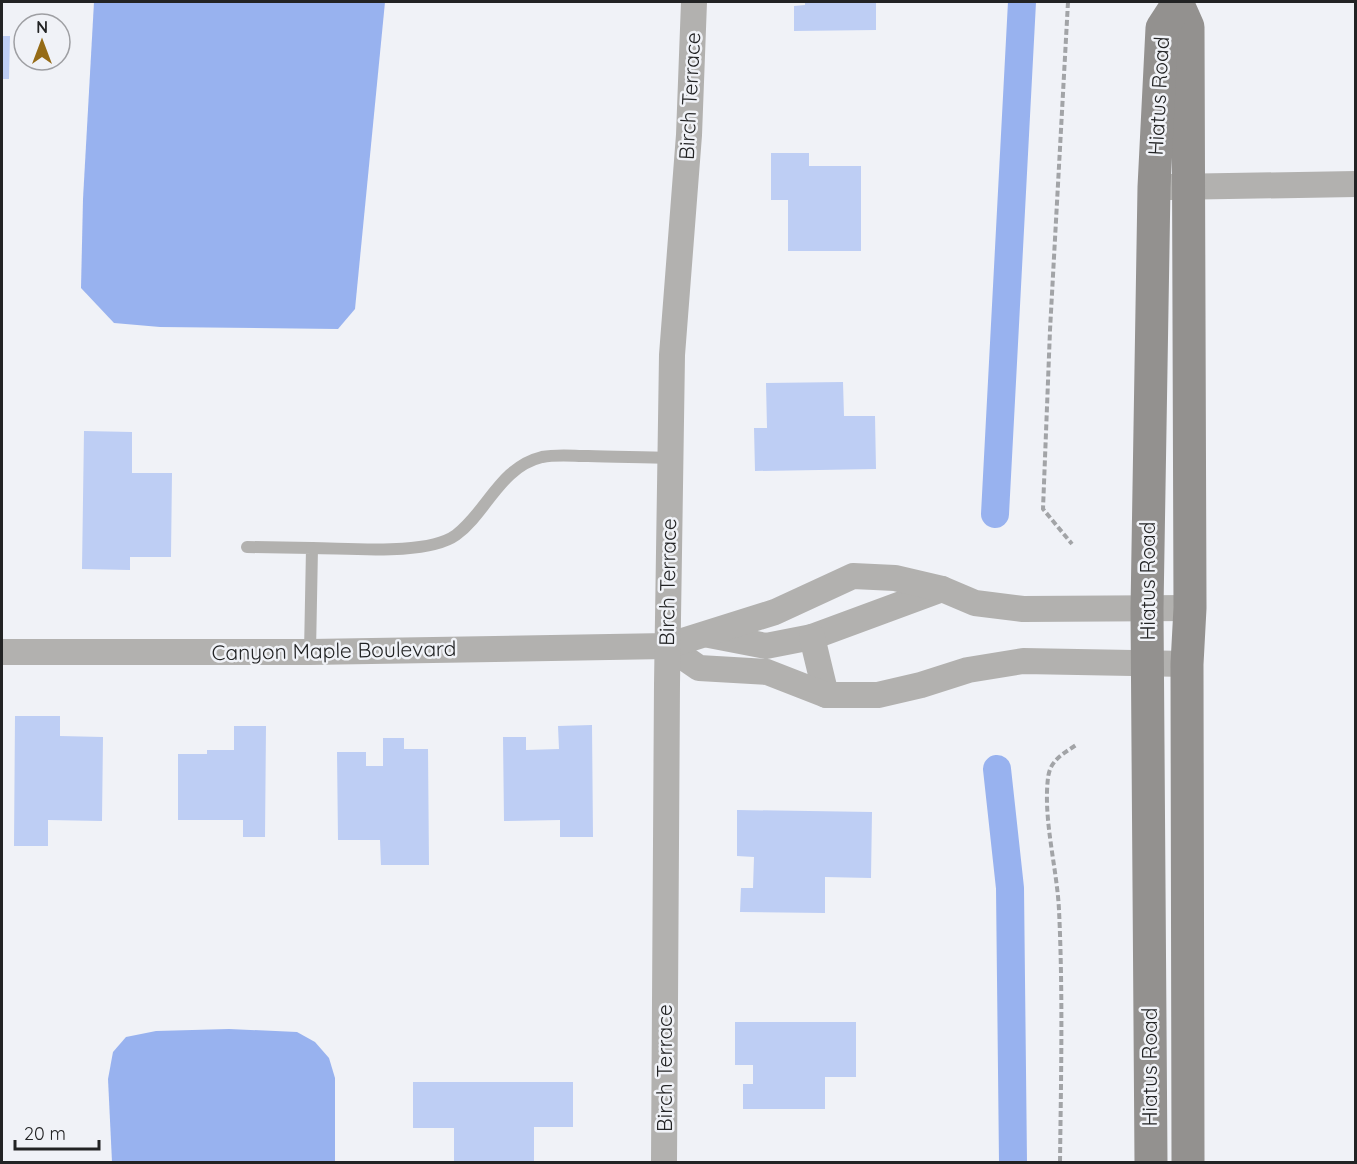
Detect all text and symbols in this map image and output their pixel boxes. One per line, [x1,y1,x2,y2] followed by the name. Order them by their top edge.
[12,12,72,72] north arrow
[36,17,48,37] text: N
[673,31,705,160] street label: Birch Terrace
[1142,36,1174,156] street label: Hiatus Road
[653,518,681,646] street label: Birch Terrace
[1134,521,1160,641] street label: Hiatus Road
[211,635,457,665] street label: Canyon Maple Boulevard
[651,1004,677,1132] street label: Birch Terrace
[1136,1007,1162,1127] street label: Hiatus Road
[15,1113,99,1151] scale bar
[24,1122,66,1145] text: 20 m

